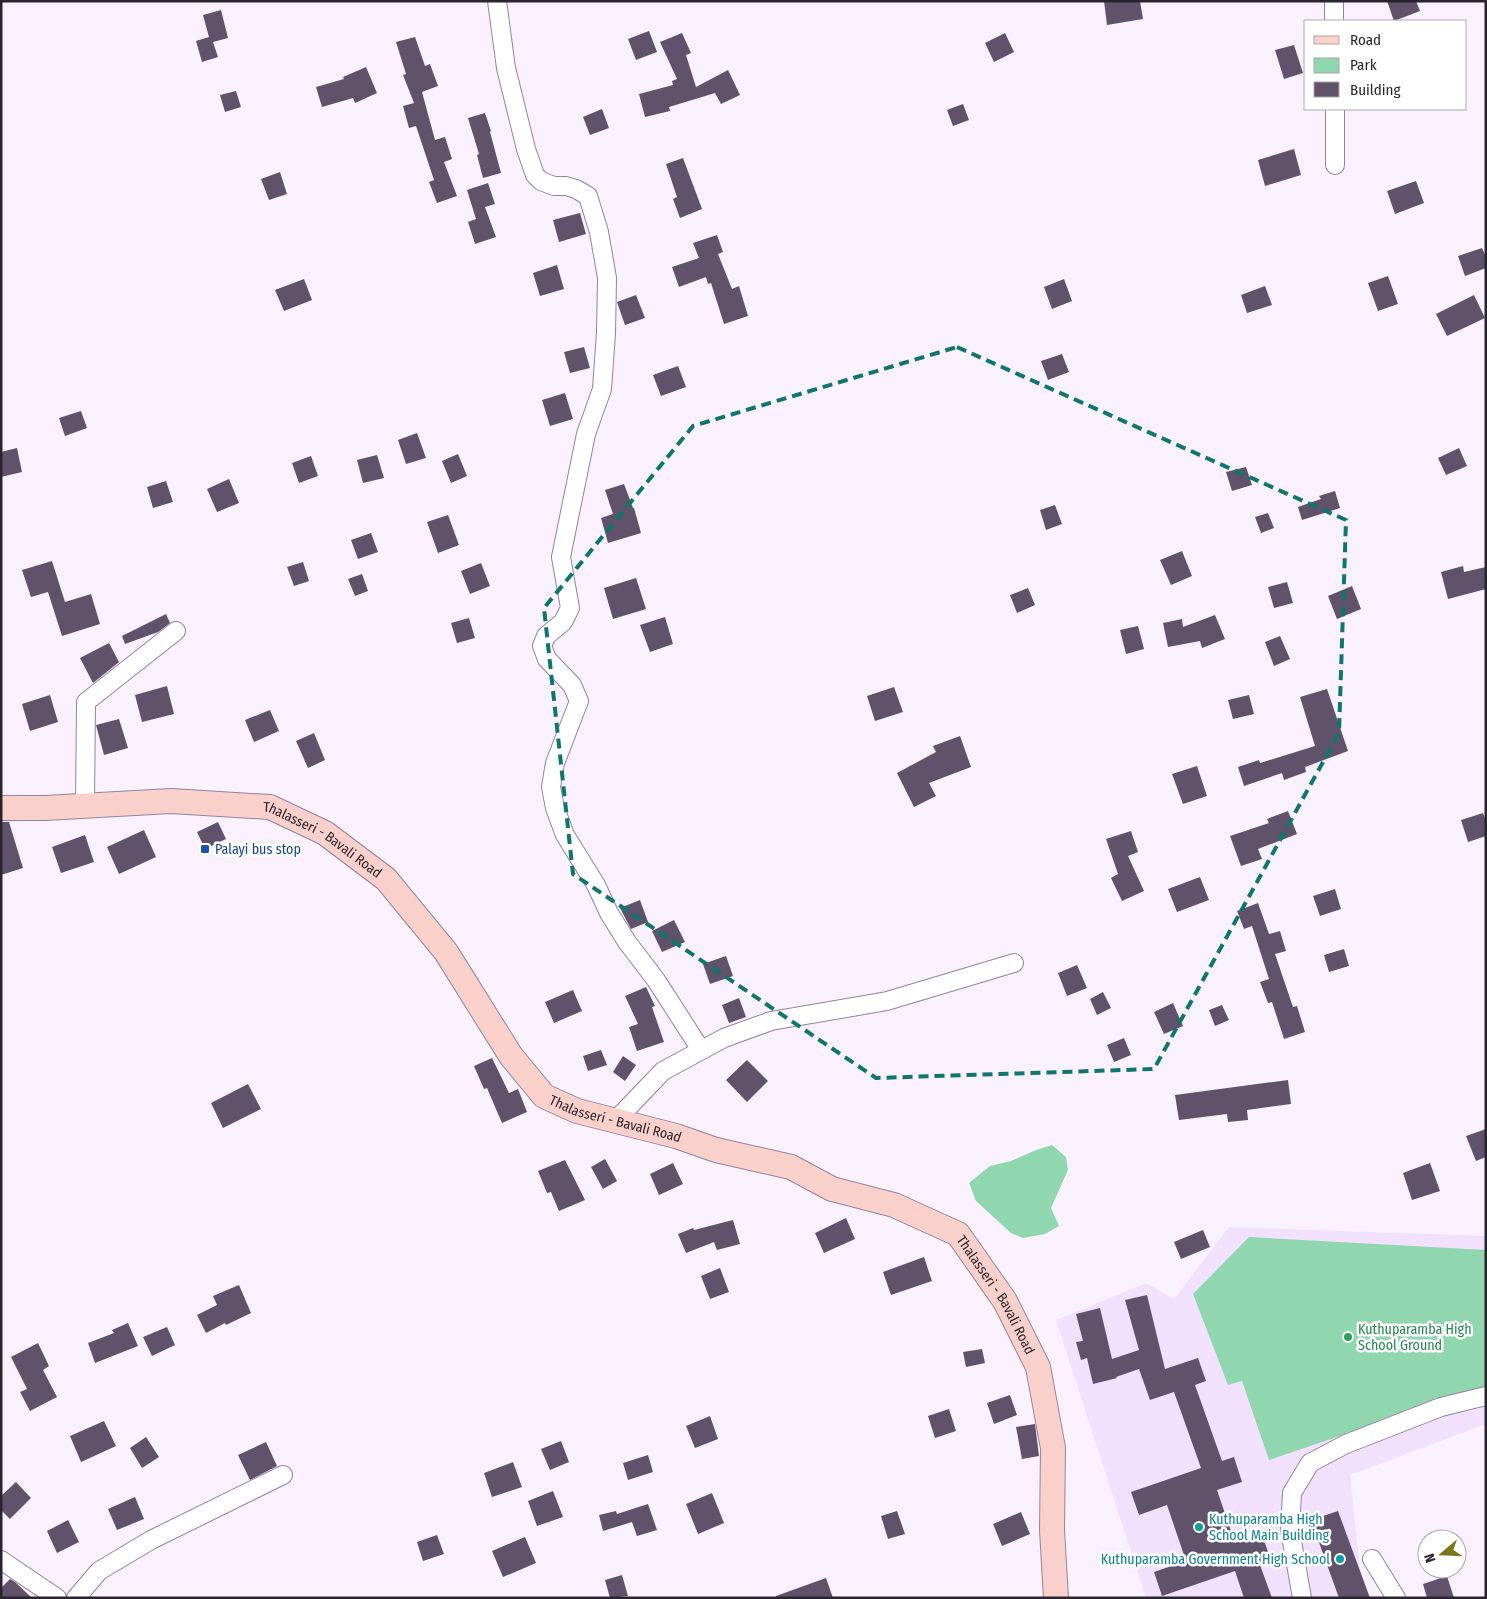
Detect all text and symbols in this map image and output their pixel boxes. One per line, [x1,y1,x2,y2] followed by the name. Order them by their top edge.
[1304,20,1467,110] legend
[1350,31,1381,49] text: Road
[1350,56,1377,74] text: Park
[1350,81,1401,99] text: Building
[263,799,385,882] street label: Thalasseri - Bavali Road
[215,841,301,858] place label: Palayi bus stop
[199,843,211,855] marker: Palayi bus stop
[547,1092,684,1146] street label: Thalasseri - Bavali Road
[953,1232,1038,1357] street label: Thalasseri - Bavali Road
[1358,1321,1472,1354] place label: Kuthuparamba High School Ground
[1342,1331,1354,1343] marker: Kuthuparamba High School Ground
[1209,1511,1330,1544] place label: Kuthuparamba High School Main Building
[1193,1521,1205,1533] marker: Kuthuparamba High School Main Building
[1417,1529,1467,1579] north arrow
[1101,1551,1330,1568] place label: Kuthuparamba Government High School
[1421,1551,1440,1565] text: N
[1334,1553,1346,1565] marker: Kuthuparamba Government High School

